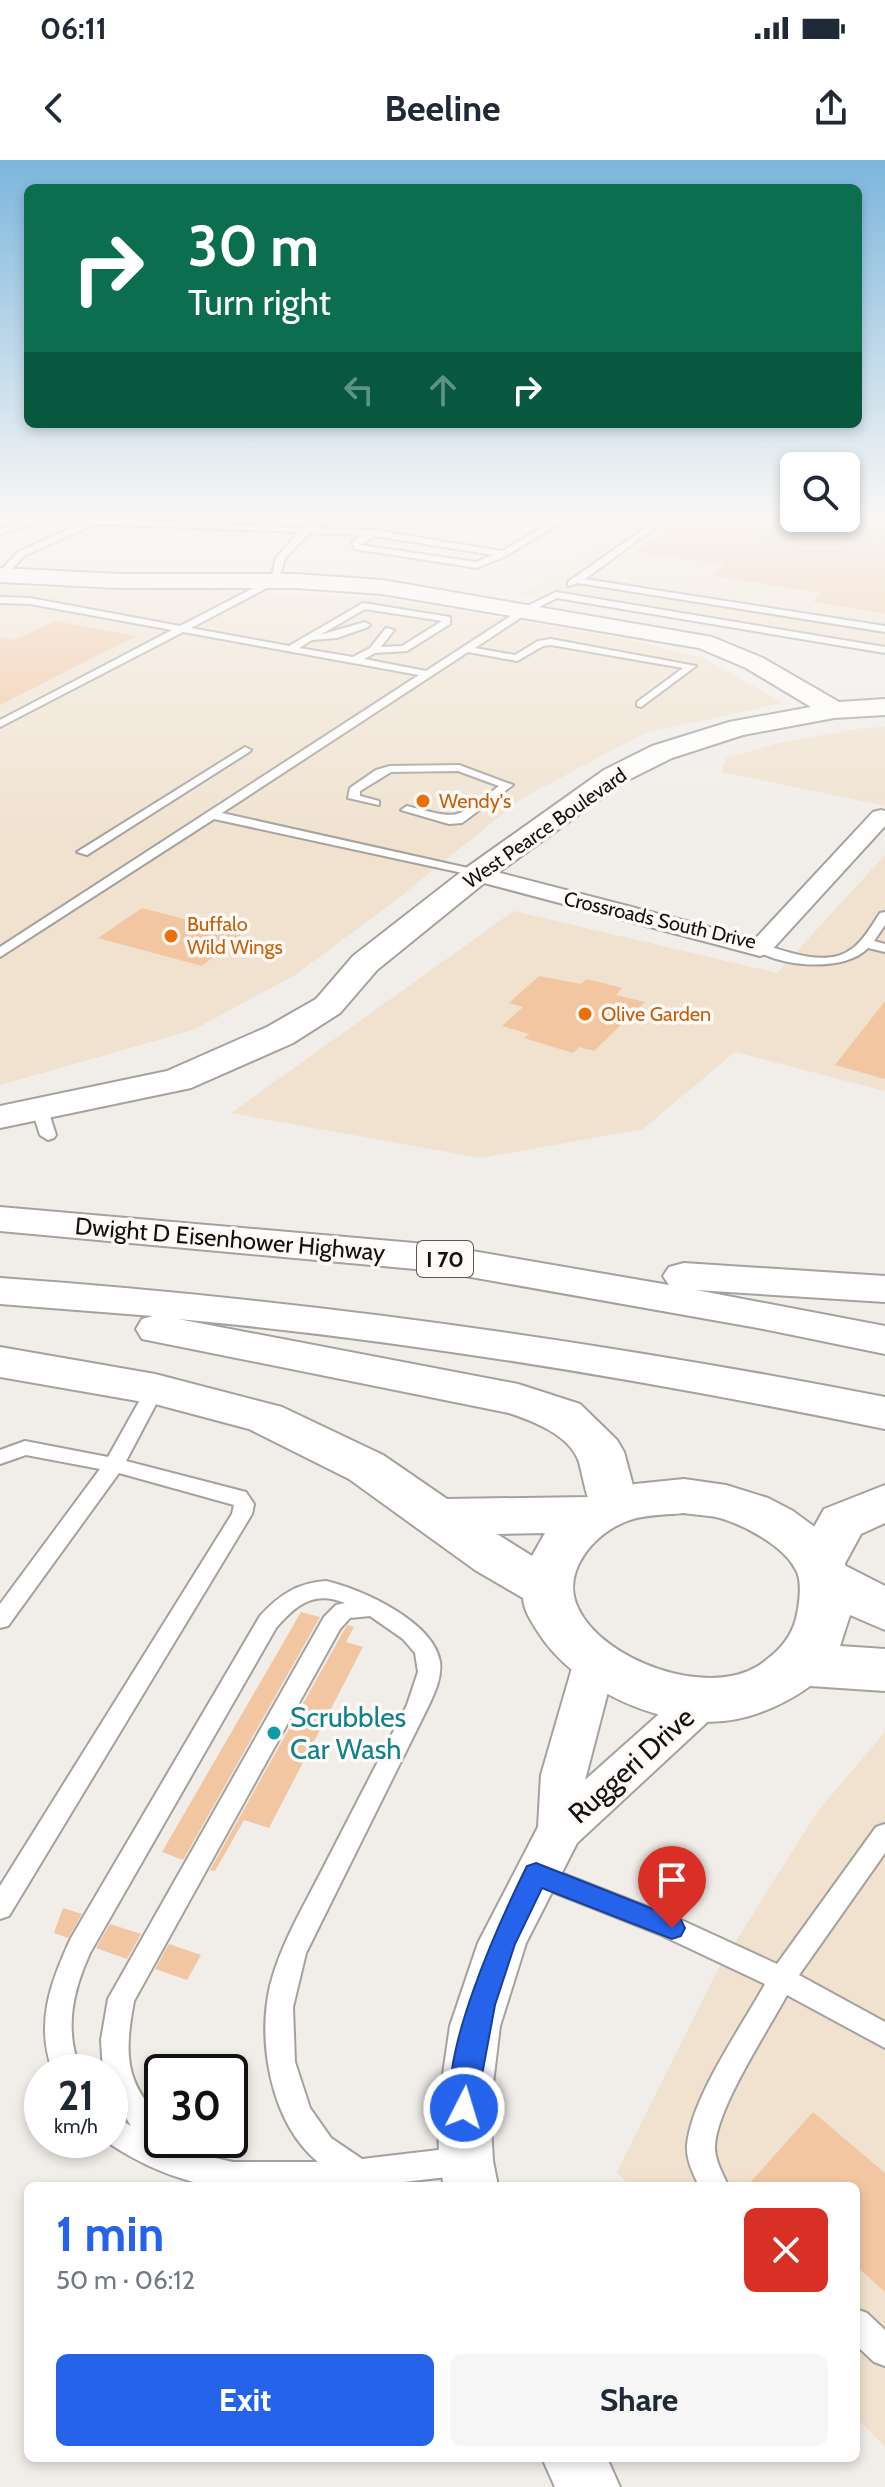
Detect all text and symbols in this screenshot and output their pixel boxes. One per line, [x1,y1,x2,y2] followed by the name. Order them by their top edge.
[40,10,107,47] text: 06:11
[32,86,76,130] icon: back
[384,86,501,130] text: Beeline
[809,86,853,130] icon: share
[188,212,319,280] text: 30 m
[56,216,160,320] icon: right
[188,280,331,324] text: Turn right
[337,368,381,412] icon: left
[421,368,465,412] icon: ahead
[505,368,549,412] icon: right
[780,452,860,532] map controls
[780,452,860,532] button: search
[459,763,631,893] street label: West Pearce Boulevard
[439,789,511,813] place label: Wendy's
[414,792,432,810] marker: Wendy's
[562,886,758,954] street label: Crossroads South Drive
[187,912,283,959] place label: Buffalo Wild Wings
[162,927,180,945] marker: Buffalo Wild Wings
[601,1002,711,1026] place label: Olive Garden
[576,1005,594,1023] marker: Olive Garden
[74,1211,386,1267] street label: Dwight D Eisenhower Highway
[417,1241,473,1277] road number: I 70
[290,1700,406,1766] place label: Scrubbles Car Wash
[561,1700,701,1830] street label: Ruggeri Drive
[265,1724,283,1742] marker: Scrubbles Car Wash
[638,1846,706,1928] pin
[650,1858,694,1902] icon: arrive
[144,2054,248,2158] speed limit sign: 30
[422,2066,506,2150] position arrow
[58,2071,94,2120] text: 21
[54,2114,98,2138] text: km/h
[56,2205,164,2263] text: 1 min
[744,2208,828,2292] button: close
[56,2264,195,2296] text: 50 m · 06:12
[56,2354,434,2446] button: Exit
[450,2354,828,2446] button: Share

